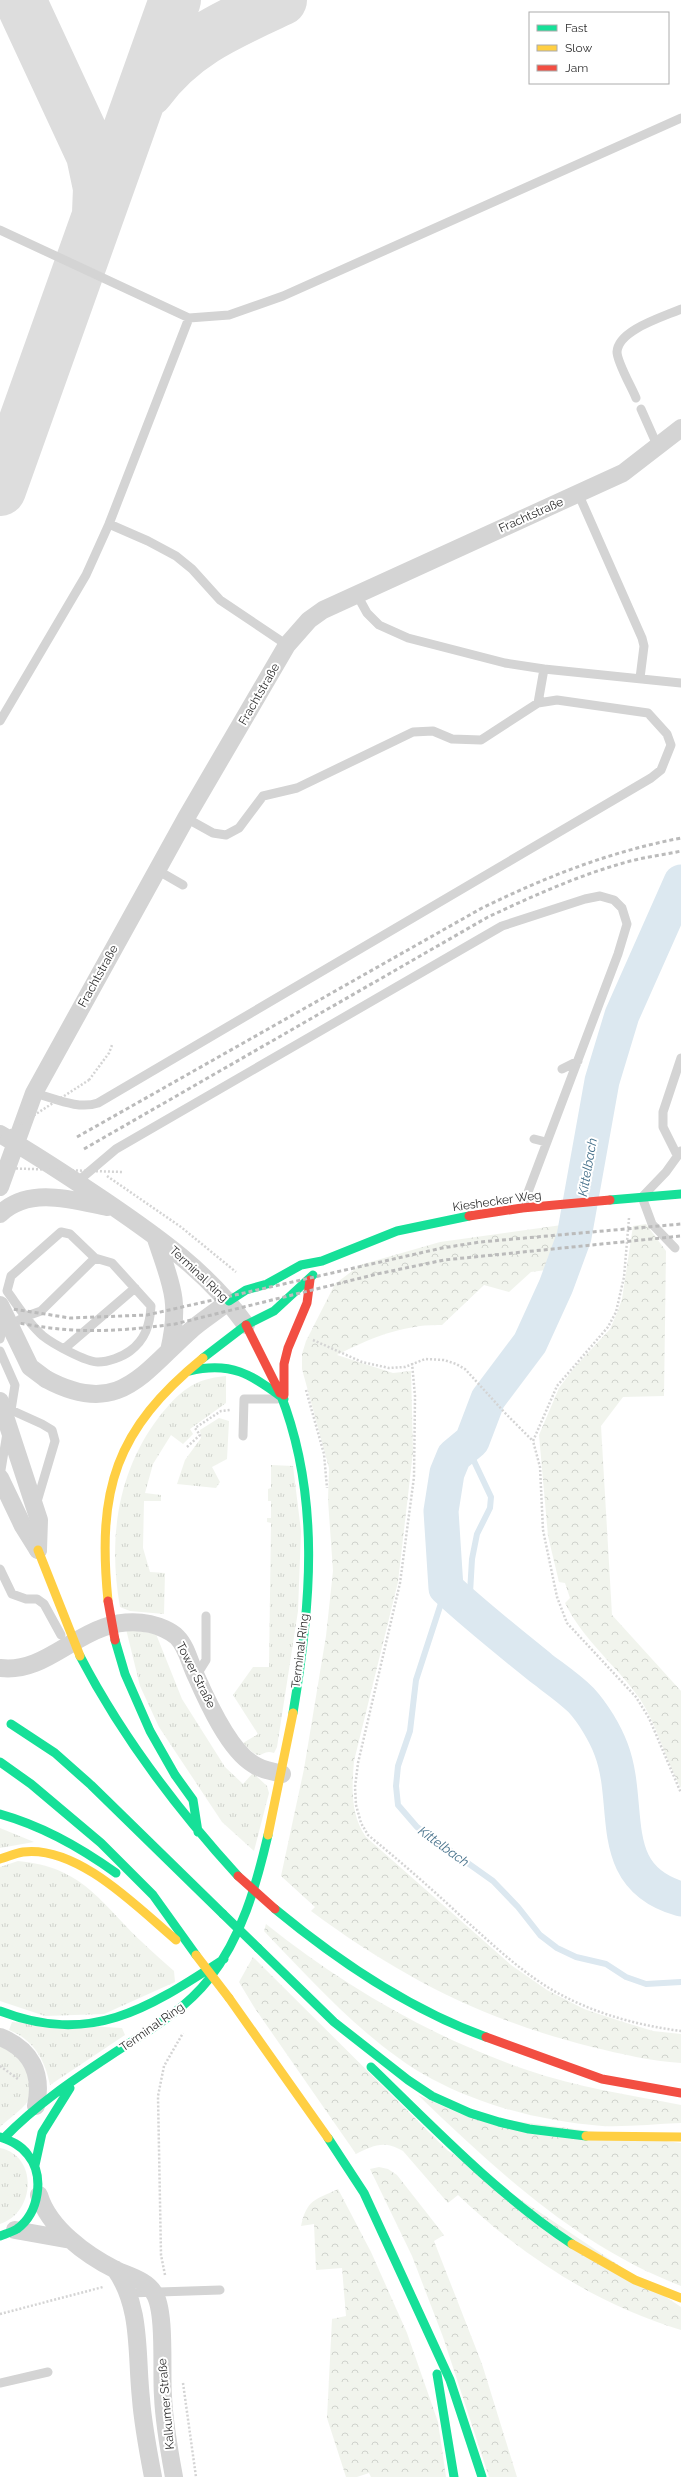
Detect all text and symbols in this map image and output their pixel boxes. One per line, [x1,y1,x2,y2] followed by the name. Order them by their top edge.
[529,12,669,84] legend
[565,21,588,35] text: Fast
[565,41,592,55] text: Slow
[565,61,588,75] text: Jam
[497,495,565,535] street label: Frachtstraße
[236,661,282,727] street label: Frachtstraße
[75,942,121,1010] street label: Frachtstraße
[575,1137,600,1197] water label: Kittelbach
[452,1188,542,1214] street label: Kieshecker Weg
[167,1243,231,1305] street label: Terminal Ring
[288,1613,312,1689] street label: Terminal Ring
[173,1640,219,1710] street label: Tower Straße
[415,1823,472,1870] water label: Kittelbach
[117,2000,187,2054] street label: Terminal Ring
[155,2358,177,2450] street label: Kalkumer Straße

